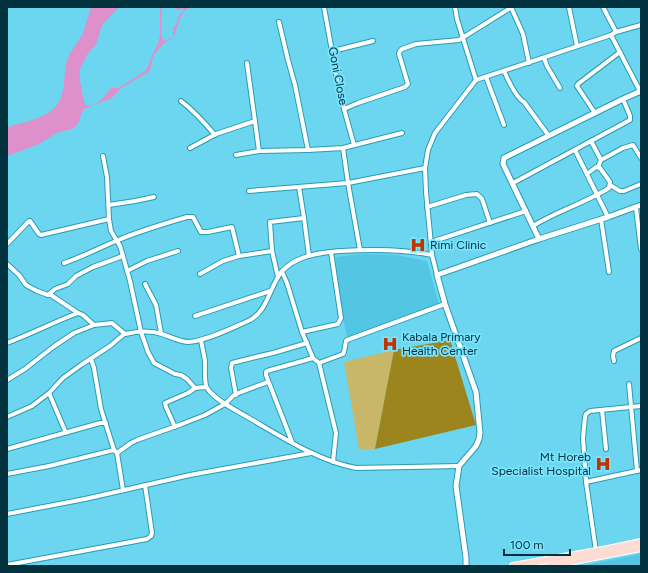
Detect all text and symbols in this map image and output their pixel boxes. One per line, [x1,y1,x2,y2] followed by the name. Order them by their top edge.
[326,46,351,107] street label: Goni Close
[409,236,427,254] hospital icon: Rimi Clinic
[430,238,487,252] place label: Rimi Clinic
[402,330,481,358] place label: Kabala Primary Health Center
[381,335,399,353] hospital icon: Kabala Primary Health Center
[491,450,591,478] place label: Mt Horeb Specialist Hospital
[594,455,612,473] hospital icon: Mt Horeb Specialist Hospital
[504,531,570,557] scale bar
[510,538,544,552] text: 100 m

